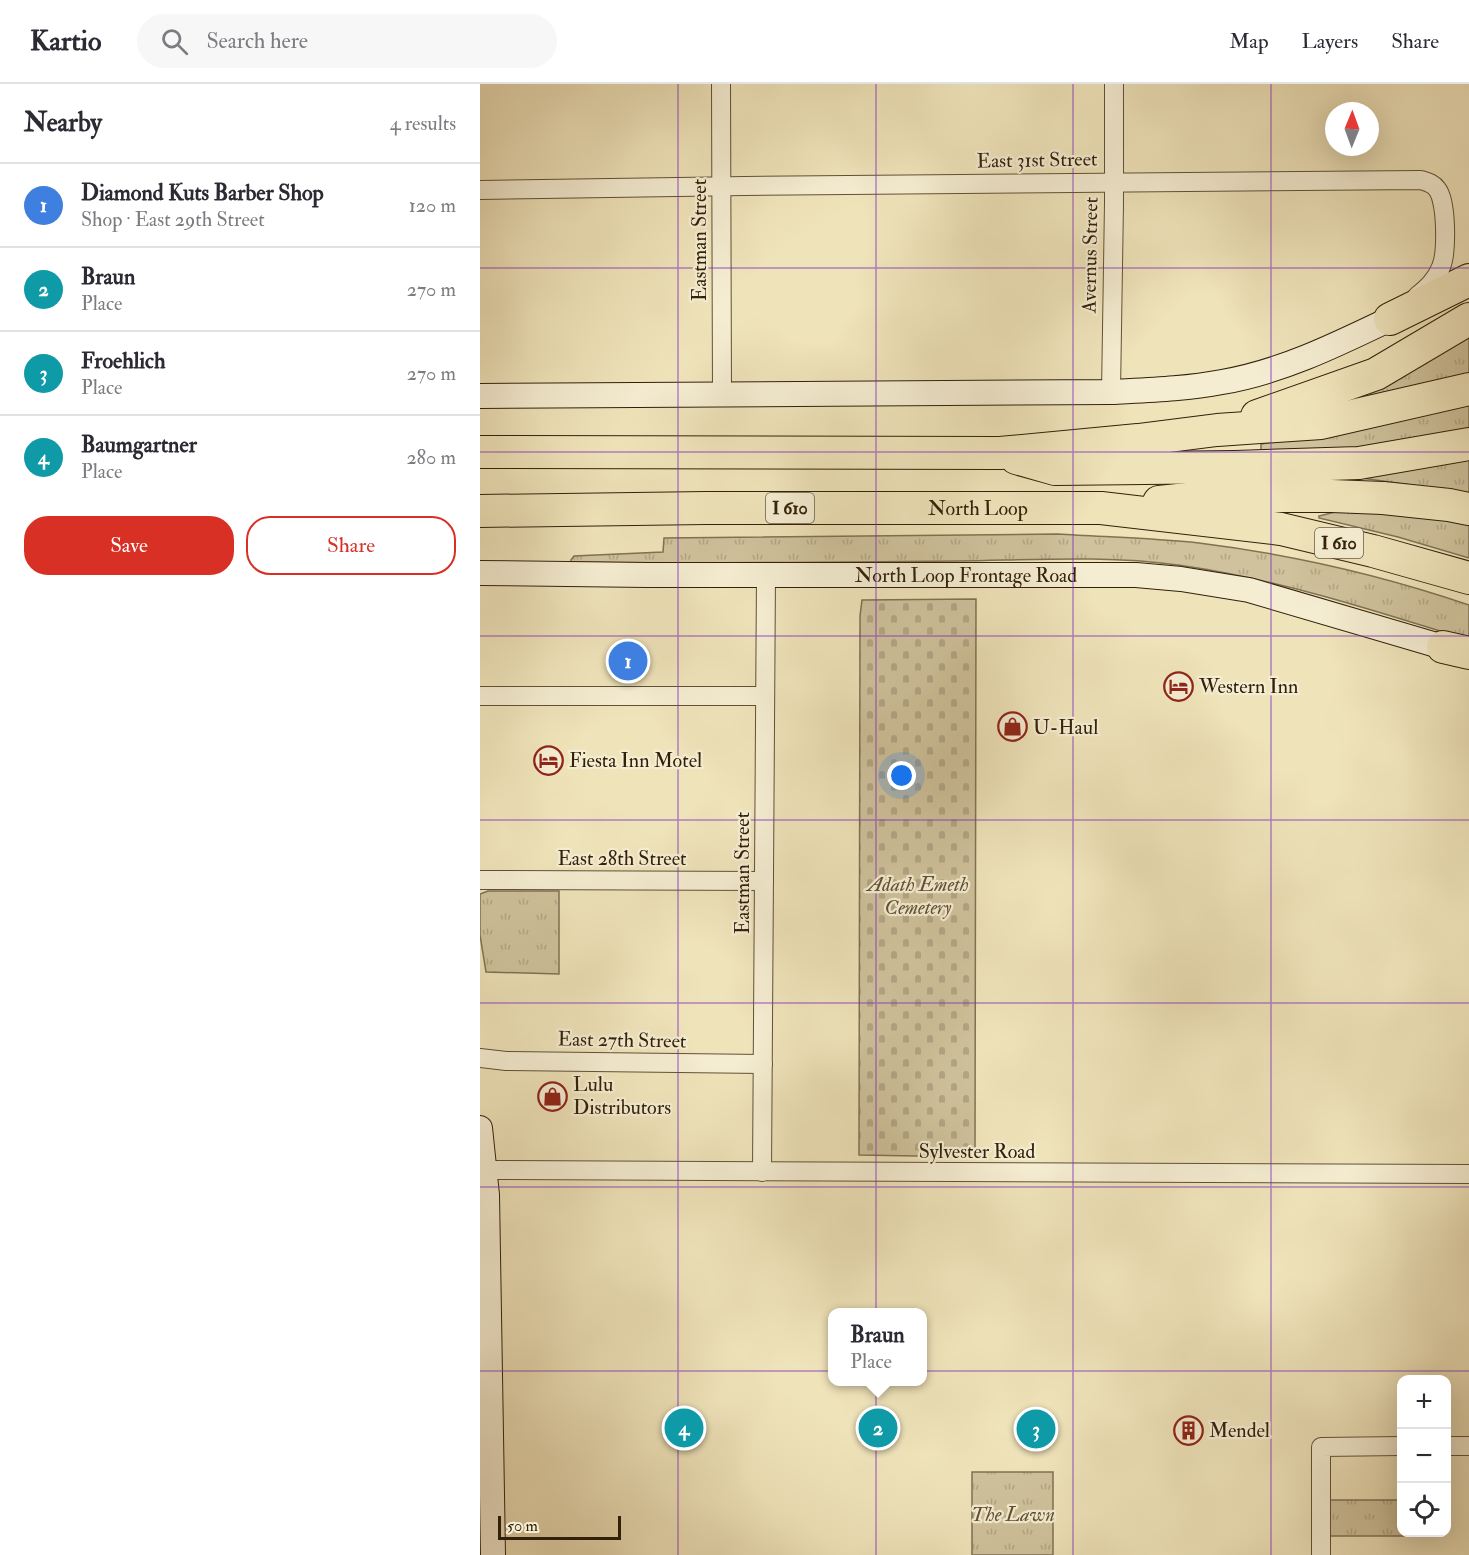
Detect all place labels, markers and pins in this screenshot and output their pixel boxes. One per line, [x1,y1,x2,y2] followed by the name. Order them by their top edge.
[608,638,648,684] pin: 1
[1162,670,1194,702] hotel icon: Western Inn
[1198,674,1298,699] place label: Western Inn
[996,711,1028,743] shop icon: U-Haul
[1033,715,1098,740] place label: U-Haul
[532,744,564,776] hotel icon: Fiesta Inn Motel
[569,748,702,773] place label: Fiesta Inn Motel
[573,1072,671,1120] place label: Lulu Distributors
[536,1080,568,1112] shop icon: Lulu Distributors
[664,1406,704,1450] pin: 4
[858,1406,898,1450] pin: 2
[1016,1406,1056,1452] pin: 3
[1172,1414,1204,1446] building icon: Mendel
[1209,1418,1270,1443] place label: Mendel

